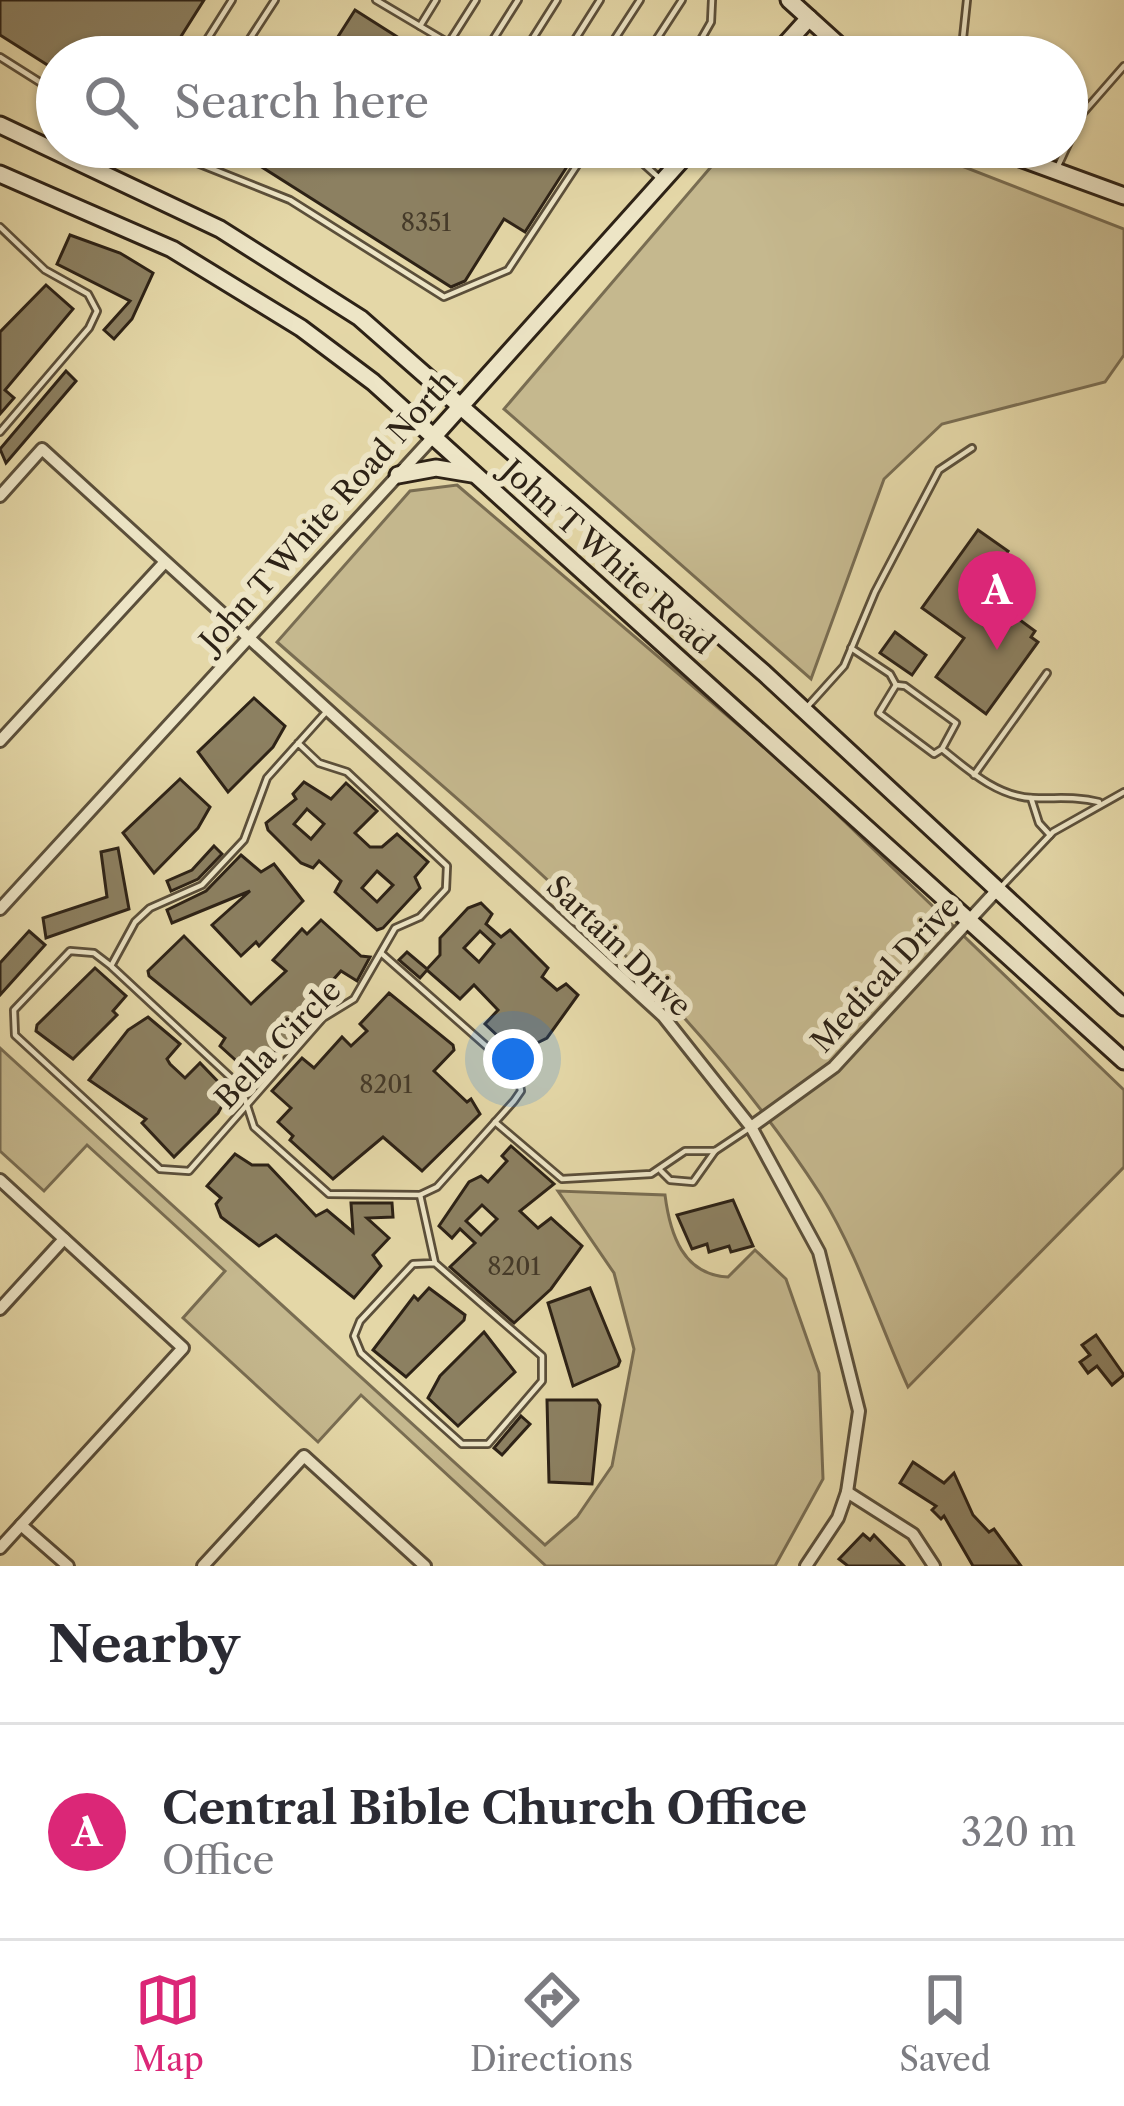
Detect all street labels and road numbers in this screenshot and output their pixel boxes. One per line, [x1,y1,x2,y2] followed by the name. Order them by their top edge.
[189,363,464,662] street label: John T White Road North
[491,449,722,662] street label: John T White Road
[539,868,699,1024] street label: Sartain Drive
[803,888,967,1060] street label: Medical Drive
[207,972,349,1116] street label: Bella Circle

